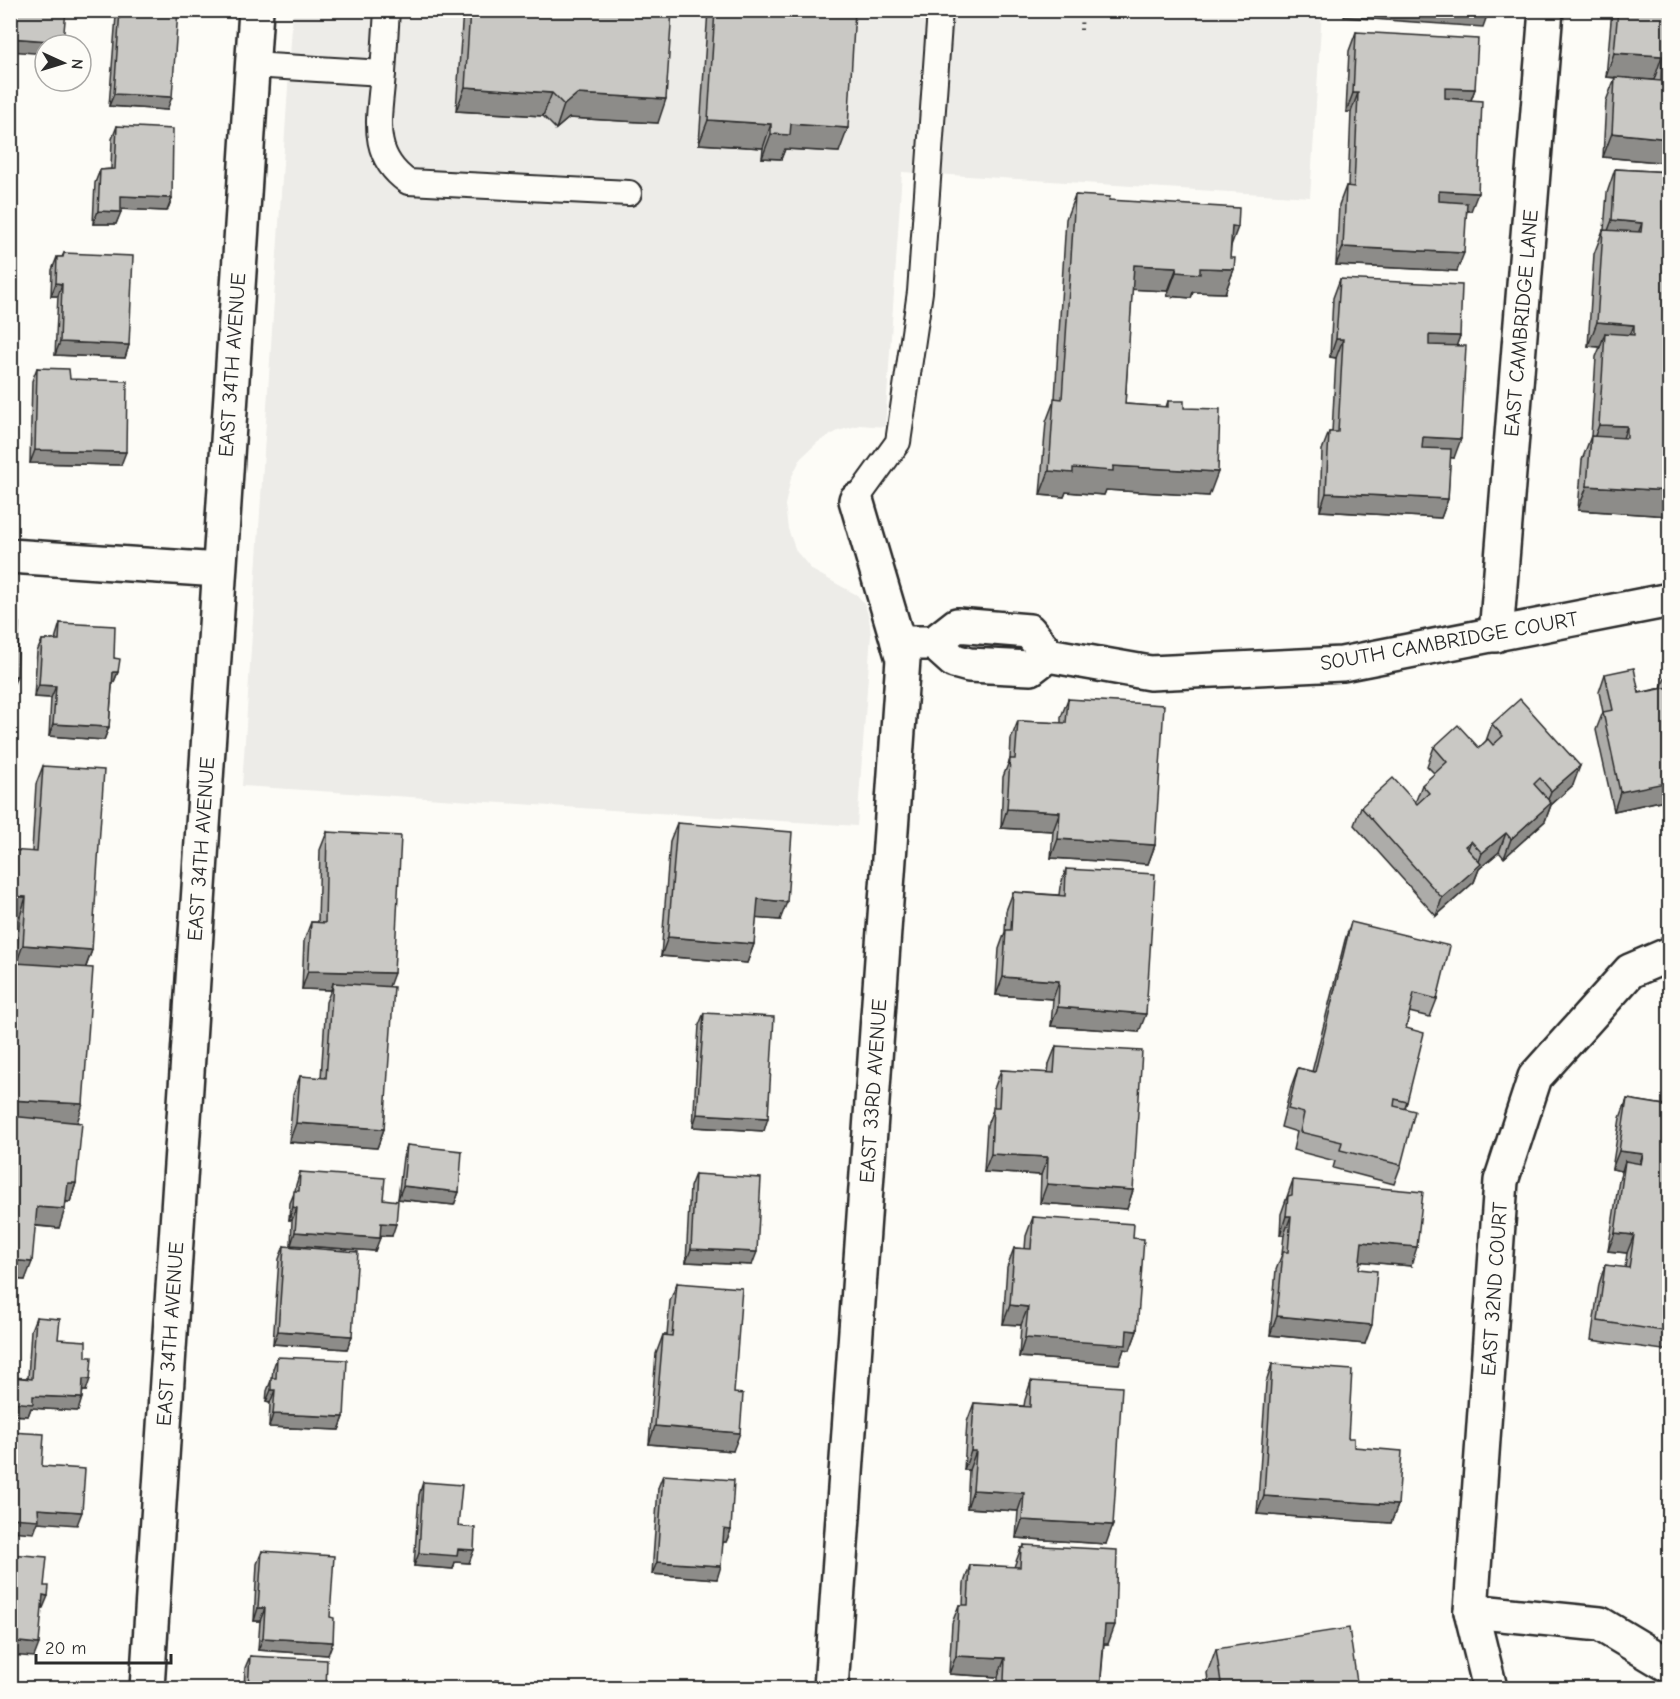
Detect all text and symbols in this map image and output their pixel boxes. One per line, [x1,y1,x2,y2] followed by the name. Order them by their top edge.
[33,33,93,93] north arrow
[68,58,86,70] text: N
[1499,208,1543,438] street label: EAST CAMBRIDGE LANE
[214,272,250,458] street label: EAST 34TH AVENUE
[1318,606,1580,676] street label: SOUTH CAMBRIDGE COURT
[183,756,219,942] street label: EAST 34TH AVENUE
[855,998,891,1184] street label: EAST 33RD AVENUE
[1476,1201,1512,1377] street label: EAST 32ND COURT
[152,1241,188,1427] street label: EAST 34TH AVENUE
[36,1627,171,1665] scale bar
[45,1638,86,1659] text: 20 m

